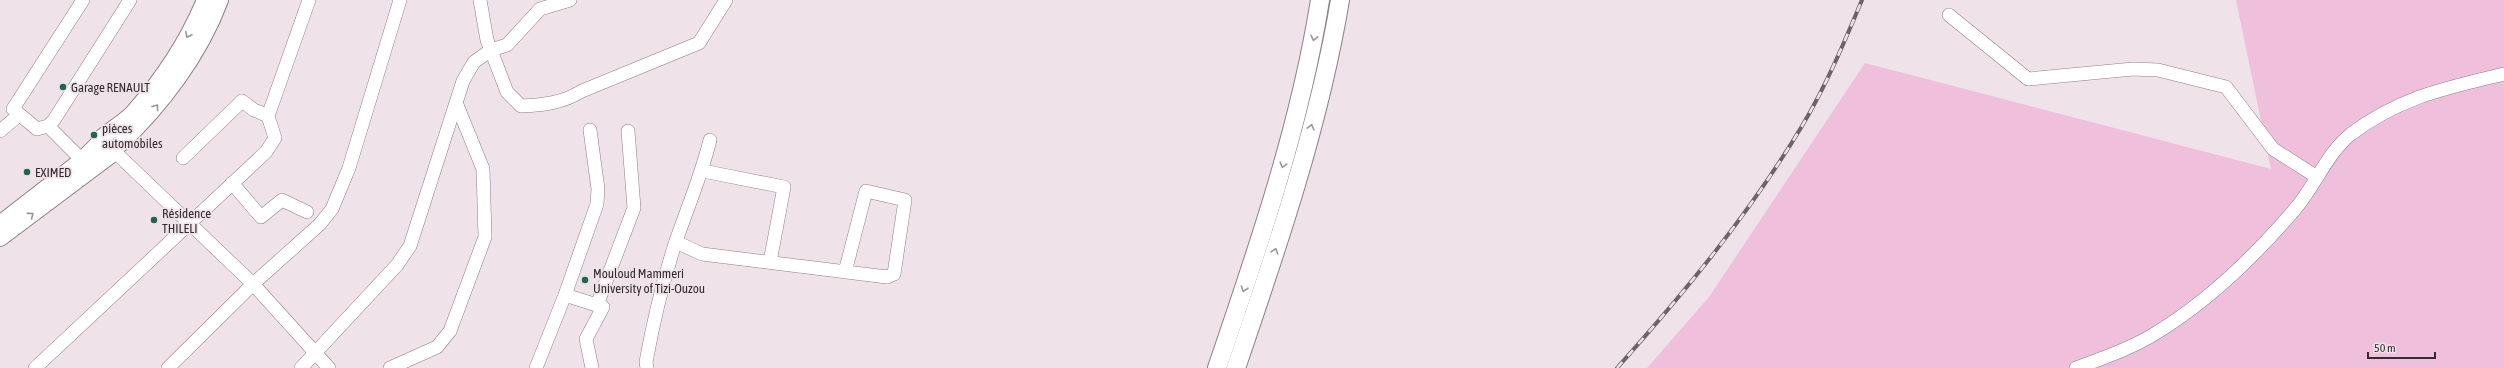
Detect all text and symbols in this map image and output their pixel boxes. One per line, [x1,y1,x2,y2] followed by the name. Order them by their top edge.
[185,31,193,38] one-way arrow
[1310,35,1318,42] one-way arrow
[71,80,150,95] place label: Garage RENAULT
[58,82,68,92] marker: Garage RENAULT
[151,104,158,111] one-way arrow
[102,121,163,151] place label: pièces automobiles
[1307,123,1315,130] one-way arrow
[89,130,99,140] marker: pièces automobiles
[1280,162,1288,168] one-way arrow
[35,165,71,180] place label: EXIMED
[22,167,32,177] marker: EXIMED
[162,206,211,236] place label: Résidence THILELI
[27,213,34,220] one-way arrow
[149,215,159,225] marker: Résidence THILELI
[1270,248,1279,255] one-way arrow
[593,266,705,296] place label: Mouloud Mammeri University of Tizi-Ouzou
[580,275,590,285] marker: Mouloud Mammeri University of Tizi-Ouzou
[1240,285,1249,292] one-way arrow
[2368,334,2435,360] scale bar
[2374,341,2396,355] text: 50 m

